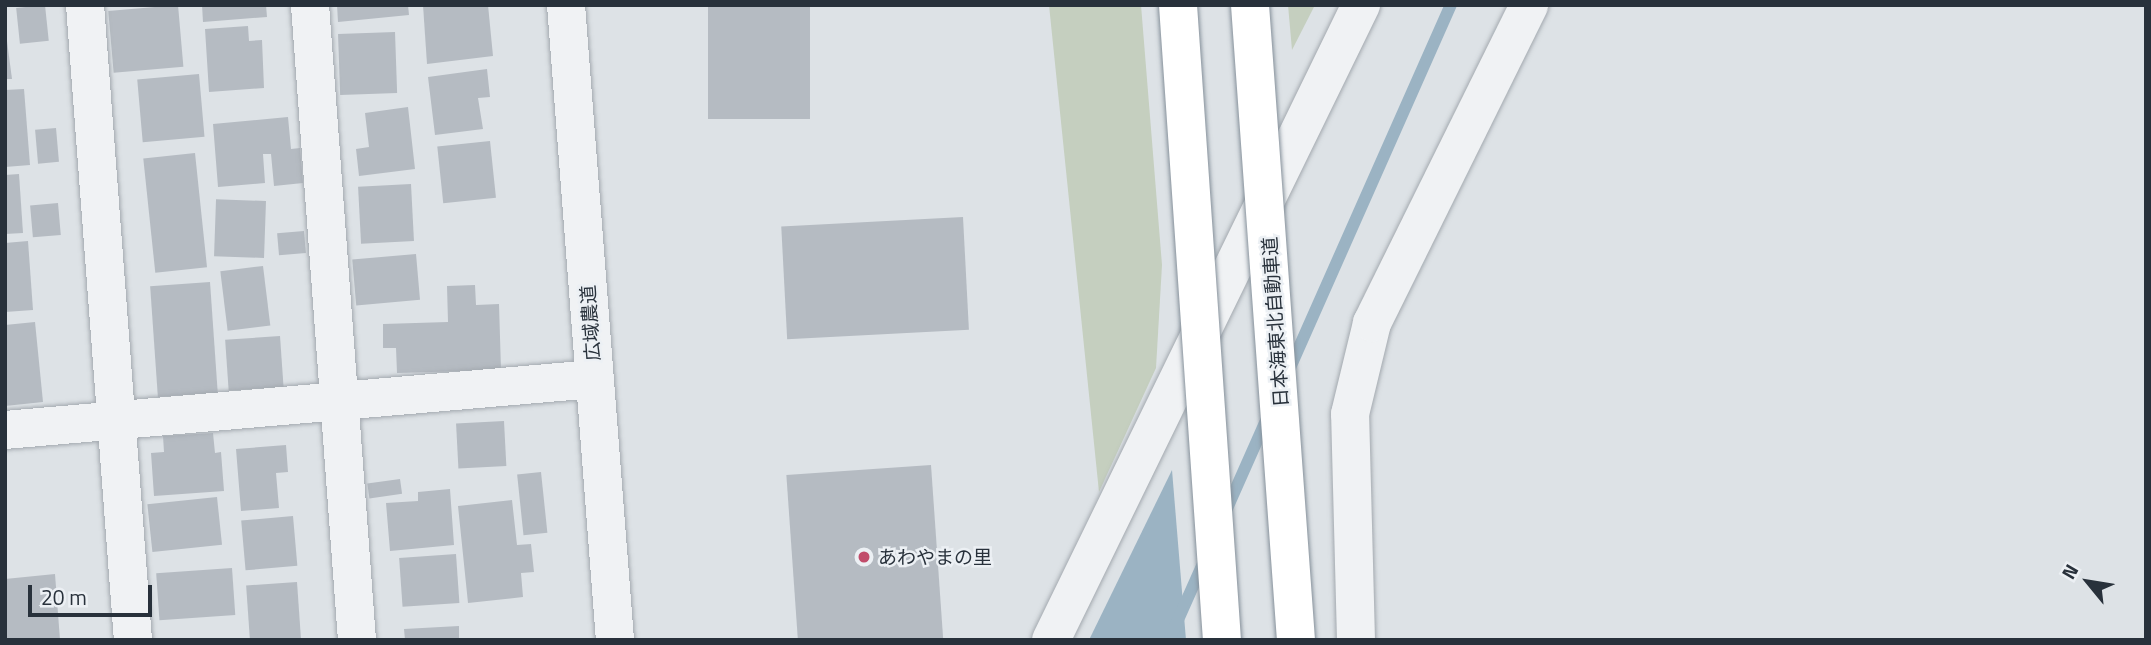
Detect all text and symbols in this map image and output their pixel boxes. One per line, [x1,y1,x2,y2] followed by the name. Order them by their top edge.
[1258,236,1292,408] street label: 日本海東北自動車道
[576,284,604,362] street label: 広域農道
[878,546,992,568] place label: あわやまの里
[2053,547,2123,617] north arrow
[856,549,872,565] marker: あわやまの里
[2054,558,2085,584] text: N
[32,572,156,616] scale bar
[41,581,87,613] text: 20 m

